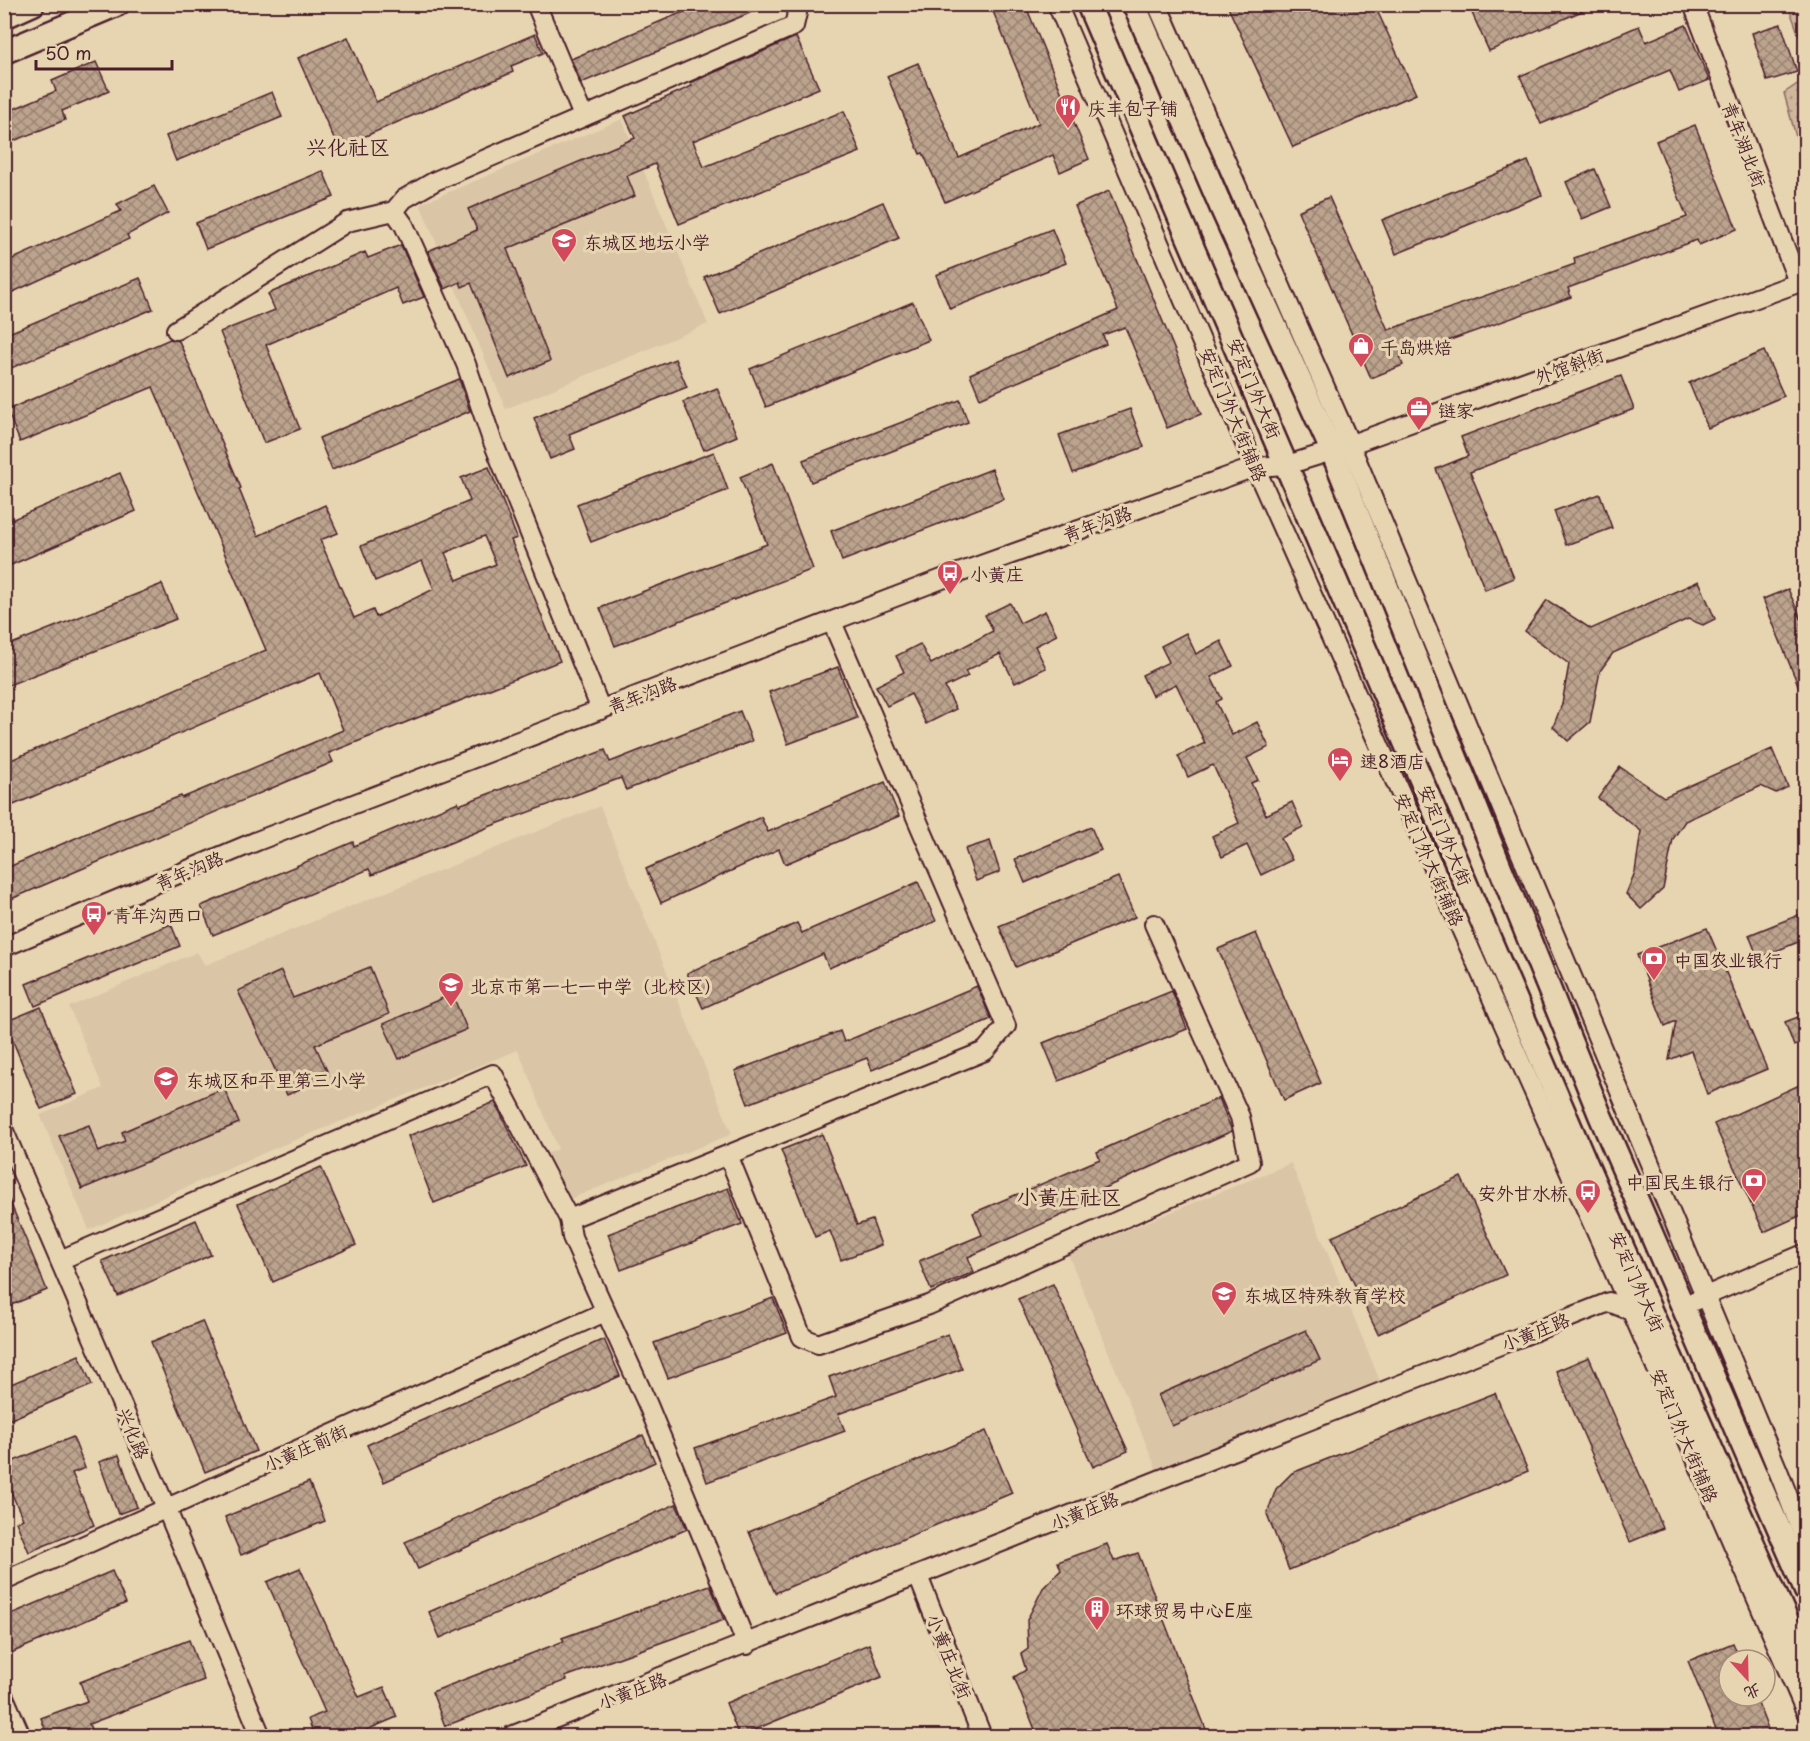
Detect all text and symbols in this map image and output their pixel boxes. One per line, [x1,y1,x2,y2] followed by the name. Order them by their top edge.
[36,33,172,71] scale bar
[45,39,92,66] text: 50 m
[1053,92,1083,130] restaurant icon: 庆丰包子铺
[1088,94,1178,121] place label: 庆丰包子铺
[1716,97,1774,191] street label: 青年湖北街
[306,130,390,162] district label: 兴化社区
[549,226,579,264] school or university icon: 东城区地坛小学
[584,228,710,255] place label: 东城区地坛小学
[1346,331,1376,369] shop icon: 千岛烘焙
[1221,333,1289,443] street label: 安定门外大街
[1380,333,1452,360] place label: 千岛烘焙
[1531,340,1607,390] street label: 外馆斜街
[1193,342,1275,486] street label: 安定门外大街辅路
[1404,394,1434,432] office icon: 链家
[1438,396,1474,423] place label: 链家
[1059,498,1135,548] street label: 青年沟路
[935,558,965,596] bus stop icon: 小黄庄
[970,560,1024,587] place label: 小黄庄
[604,668,680,720] street label: 青年沟路
[1325,745,1355,783] hotel icon: 速8酒店
[1360,747,1425,774] place label: 速8酒店
[1412,780,1480,890] street label: 安定门外大街
[1388,788,1472,930] street label: 安定门外大街辅路
[151,844,227,896] street label: 青年沟路
[79,899,109,937] bus stop icon: 青年沟西口
[113,901,203,928] place label: 青年沟西口
[1639,944,1669,982] bank icon: 中国农业银行
[1674,946,1782,973] place label: 中国农业银行
[436,970,466,1008] school or university icon: 北京市第一七一中学（北校区）
[470,972,722,999] place label: 北京市第一七一中学（北校区）
[151,1064,181,1102] school or university icon: 东城区和平里第三小学
[186,1066,366,1093] place label: 东城区和平里第三小学
[1739,1166,1769,1204] bank icon: 中国民生银行
[1626,1168,1734,1195] place label: 中国民生银行
[1573,1177,1603,1215] bus stop icon: 安外甘水桥
[1478,1179,1568,1206] place label: 安外甘水桥
[1017,1180,1122,1212] district label: 小黄庄社区
[1604,1226,1672,1336] street label: 安定门外大街
[1209,1279,1239,1317] school or university icon: 东城区特殊教育学校
[1244,1281,1406,1308] place label: 东城区特殊教育学校
[1497,1305,1573,1357] street label: 小黄庄路
[1644,1363,1726,1507] street label: 安定门外大街辅路
[111,1403,157,1463] street label: 兴化路
[258,1416,352,1478] street label: 小黄庄前街
[1046,1484,1122,1536] street label: 小黄庄路
[1082,1594,1112,1632] building icon: 环球贸易中心E座
[1116,1596,1253,1623] place label: 环球贸易中心E座
[921,1609,979,1703] street label: 小黄庄北街
[1717,1648,1777,1708] north arrow
[594,1664,670,1716] street label: 小黄庄路
[1741,1679,1765,1707] text: 北

